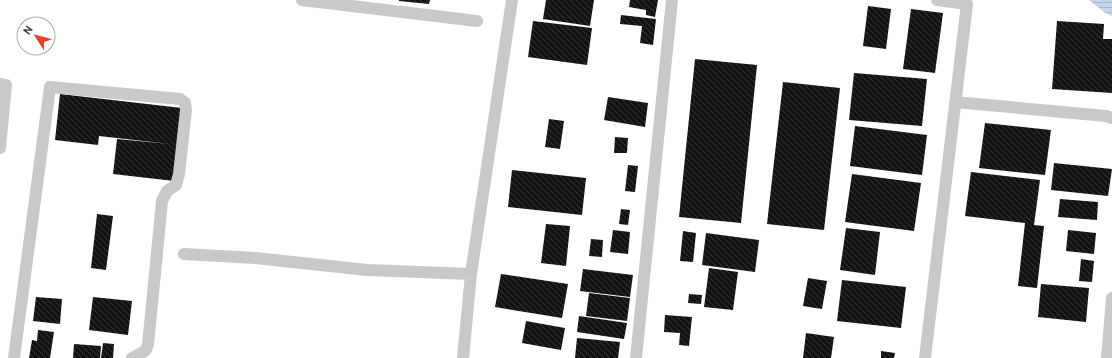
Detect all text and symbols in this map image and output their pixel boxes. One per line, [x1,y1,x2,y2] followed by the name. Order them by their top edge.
[16,16,56,56] north arrow
[20,23,36,37] text: N

